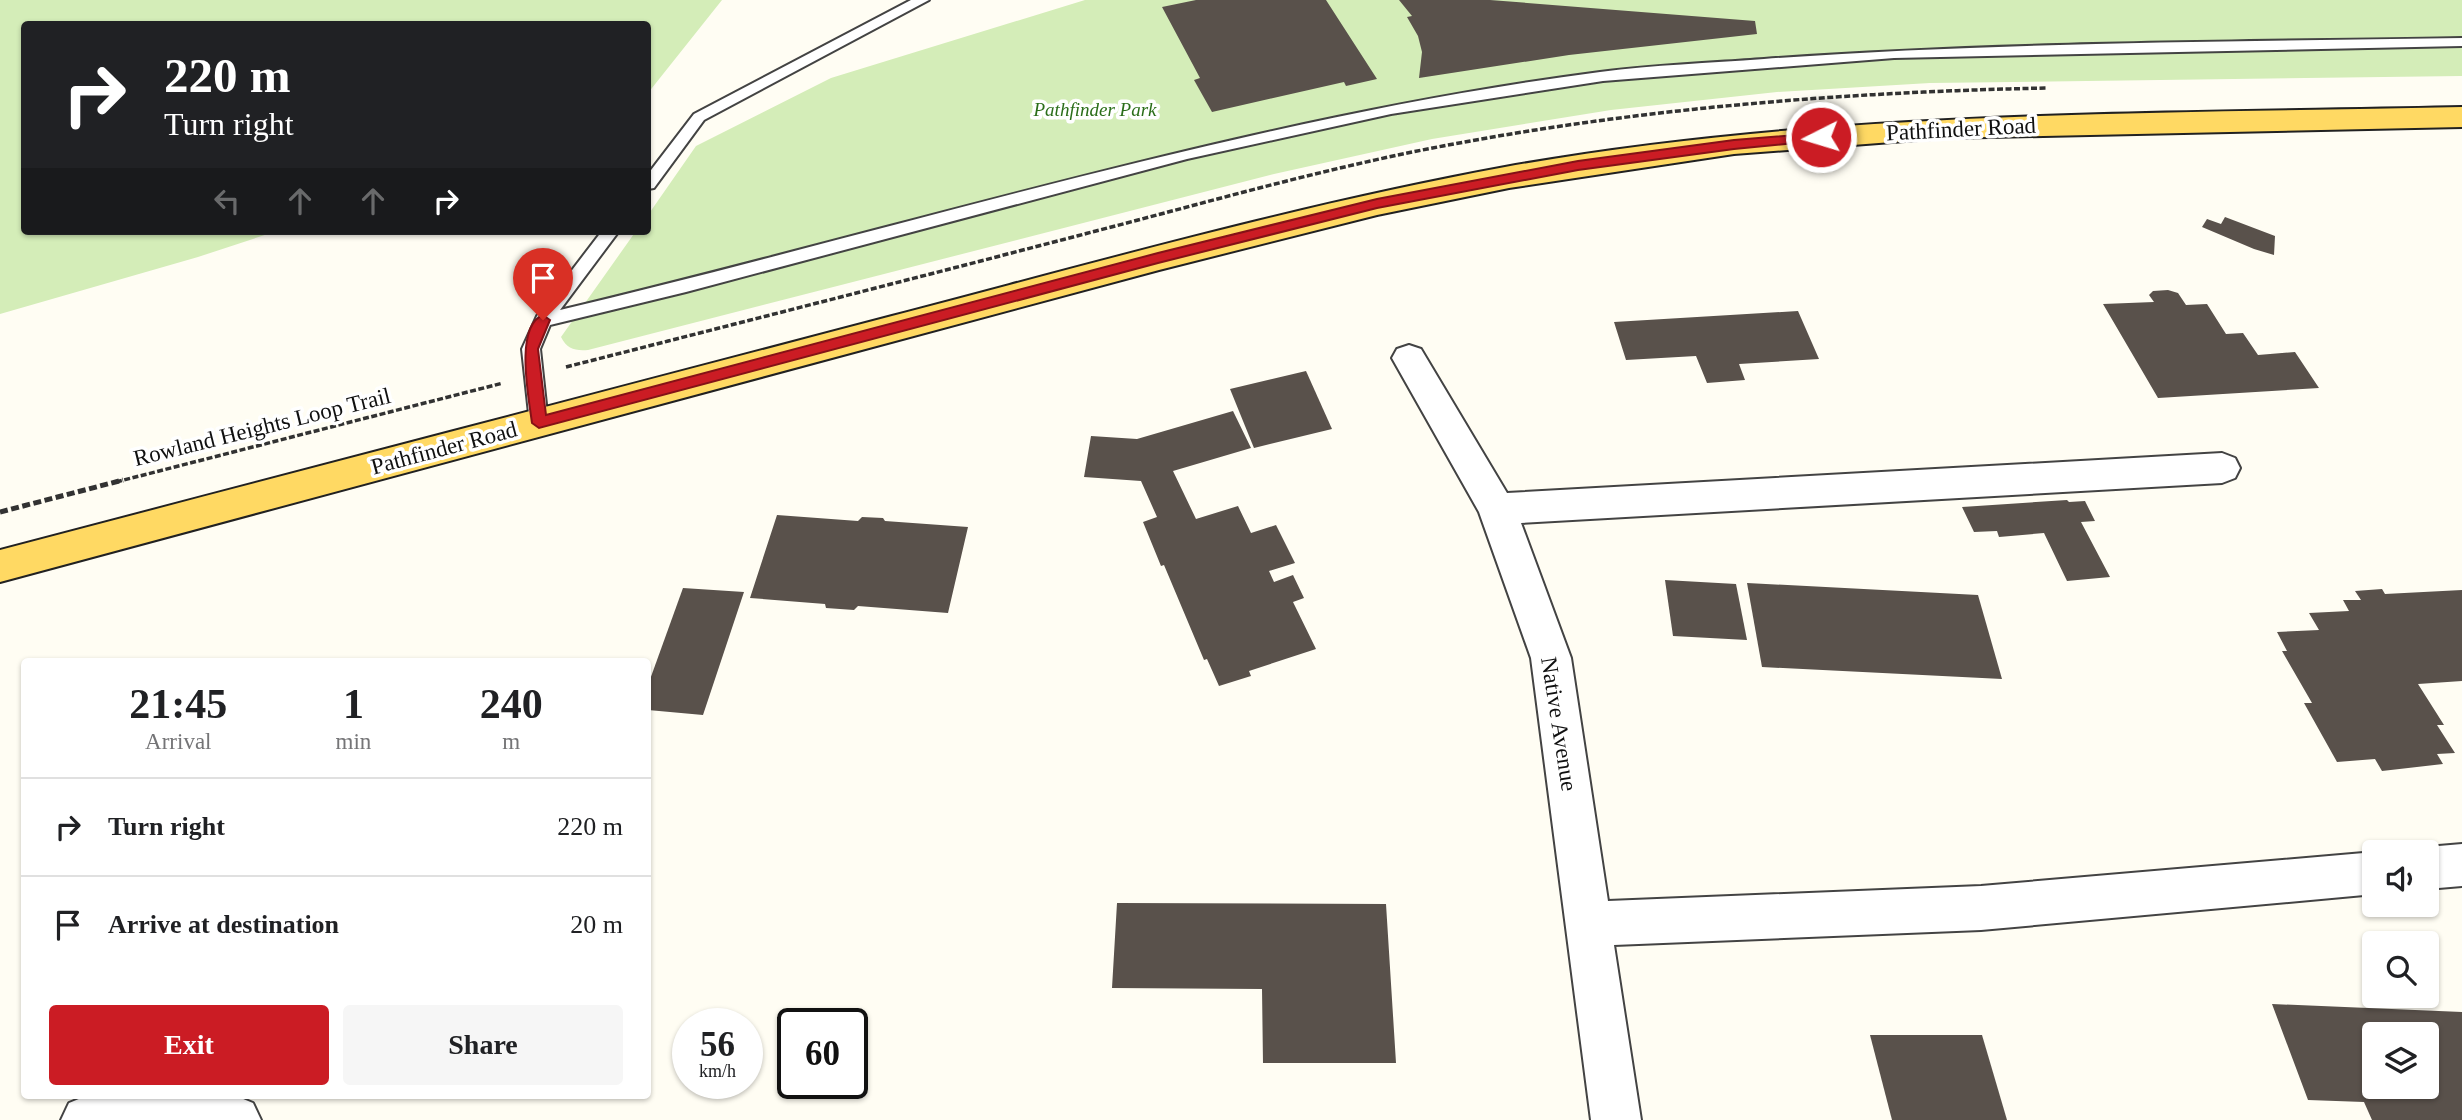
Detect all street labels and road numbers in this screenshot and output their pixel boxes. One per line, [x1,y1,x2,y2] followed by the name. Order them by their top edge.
[1885,113,2037,145] street label: Pathfinder Road
[131,383,393,471] street label: Rowland Heights Loop Trail
[368,416,520,479] street label: Pathfinder Road
[1536,655,1582,793] street label: Native Avenue

